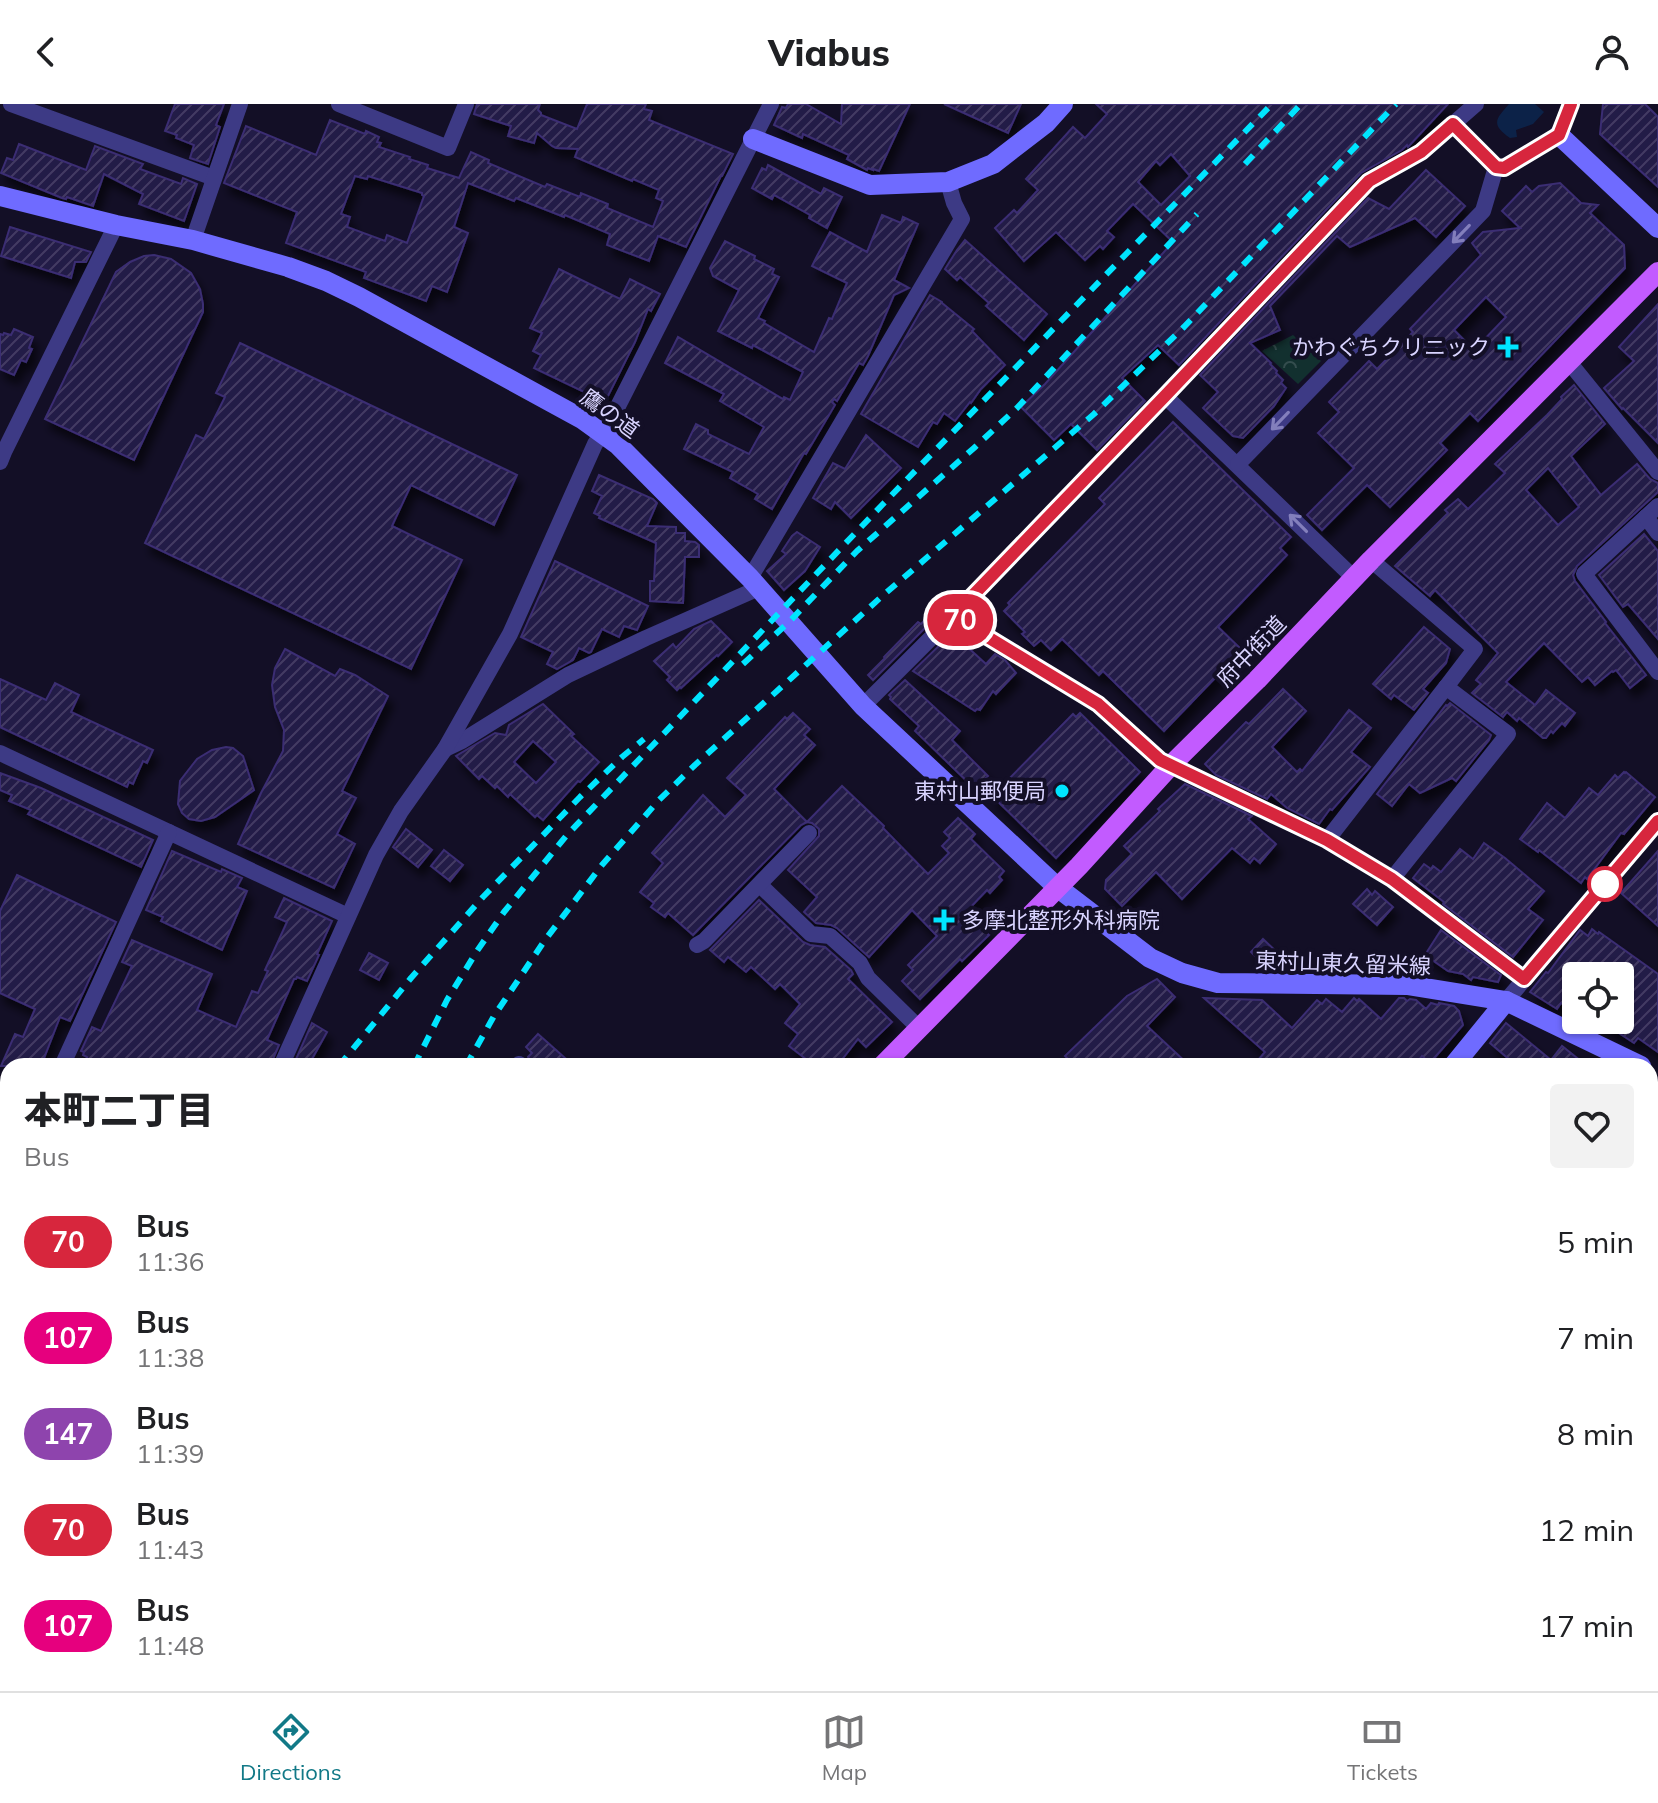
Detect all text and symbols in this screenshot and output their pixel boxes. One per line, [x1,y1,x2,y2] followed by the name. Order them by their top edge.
[24,30,68,74] icon: back
[768,30,890,75] text: Viabus
[1590,30,1634,74] icon: person
[1452,224,1471,244] one-way arrow
[1292,333,1490,361] place label: かわぐちクリニック
[1497,336,1519,358] marker: かわぐちクリニック
[575,382,645,444] street label: 鷹の道
[1271,410,1290,430] one-way arrow
[1288,514,1308,533] one-way arrow
[924,594,996,646] line badge: 70
[943,602,977,637] text: 70
[1210,610,1292,692] street label: 府中街道
[914,777,1046,805] place label: 東村山郵便局
[1053,782,1071,800] marker: 東村山郵便局
[1588,867,1622,901] unlabelled marker
[962,906,1160,934] place label: 多摩北整形外科病院
[933,909,955,931] marker: 多摩北整形外科病院
[1255,946,1431,980] street label: 東村山東久留米線
[1562,962,1634,1034] map controls
[1562,962,1634,1034] button: locate
[1550,1084,1634,1168] button: heart
[24,1086,214,1134] text: 本町二丁目
[24,1140,70,1173] text: Bus
[136,1207,190,1245] text: Bus
[1557,1223,1634,1261] text: 5 min
[51,1224,85,1259] text: 70
[136,1245,204,1278] text: 11:36
[136,1303,190,1341] text: Bus
[1557,1319,1634,1357] text: 7 min
[43,1320,93,1355] text: 107
[136,1341,204,1374] text: 11:38
[136,1399,190,1437] text: Bus
[1557,1415,1634,1453] text: 8 min
[43,1416,93,1451] text: 147
[136,1437,204,1470] text: 11:39
[136,1495,190,1533] text: Bus
[1539,1511,1634,1549] text: 12 min
[51,1512,85,1547] text: 70
[136,1533,204,1566] text: 11:43
[136,1591,190,1629] text: Bus
[1539,1607,1634,1645] text: 17 min
[43,1608,93,1643] text: 107
[136,1629,204,1662] text: 11:48
[240,1710,342,1786] tab: Directions
[822,1710,867,1786] tab: Map
[1347,1710,1418,1786] tab: Tickets

